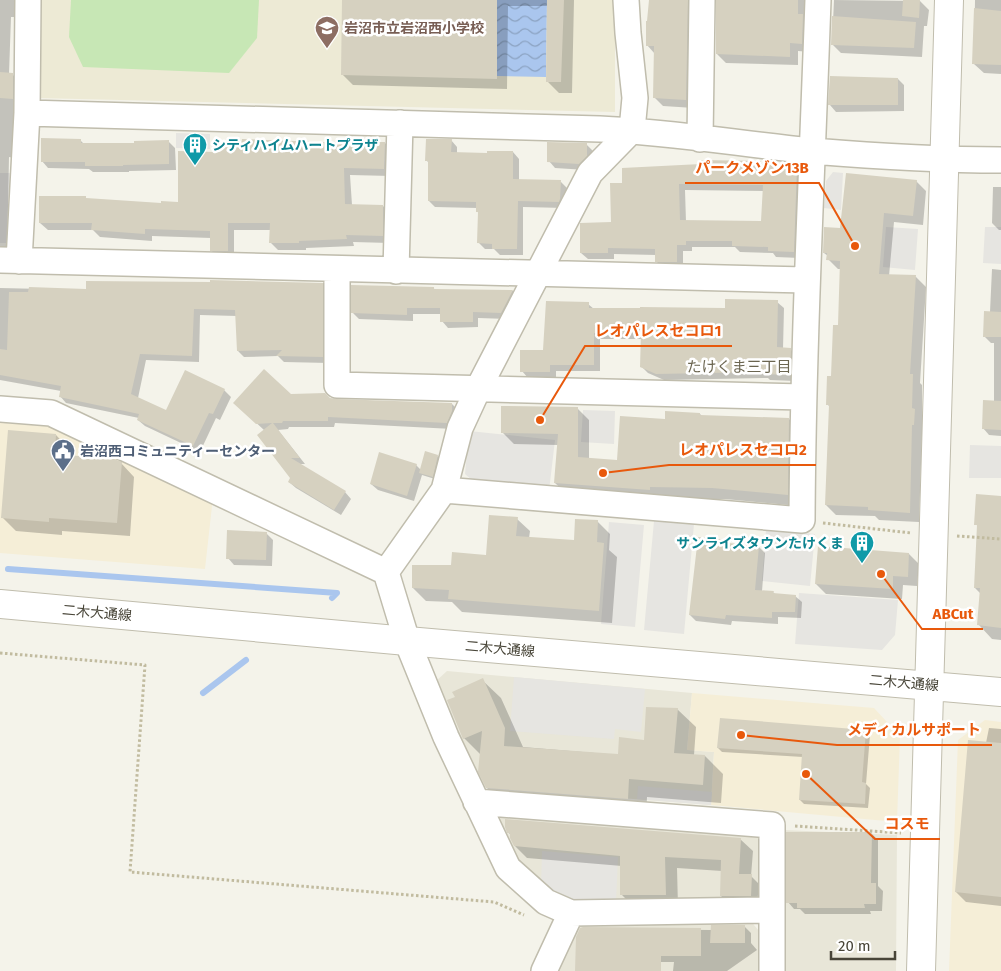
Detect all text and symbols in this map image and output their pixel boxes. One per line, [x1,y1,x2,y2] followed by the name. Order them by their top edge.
[314,15,340,49] school or university icon: 岩沼市立岩沼西小学校
[344,20,484,37] place label: 岩沼市立岩沼西小学校
[182,132,208,166] building icon: シティハイムハートプラザ
[212,137,379,154] place label: シティハイムハートプラザ
[685,153,819,183] callout: パークメゾン13B
[695,159,809,177] text: パークメゾン13B
[585,316,732,346] callout: レオパレスセコロ1
[595,322,721,340] text: レオパレスセコロ1
[686,358,792,376] district label: たけくま三丁目
[669,435,816,465] callout: レオパレスセコロ2
[50,438,76,472] public building icon: 岩沼西コミュニティーセンター
[679,441,807,459] text: レオパレスセコロ2
[80,443,275,460] place label: 岩沼西コミュニティーセンター
[849,530,875,564] building icon: サンライズタウンたけくま
[676,535,844,552] place label: サンライズタウンたけくま
[922,599,983,629] callout: ABCut
[61,601,133,625] street label: 二木大通線
[932,605,974,623] text: ABCut
[464,637,536,661] street label: 二木大通線
[868,671,940,695] street label: 二木大通線
[837,715,992,745] callout: メディカルサポート
[847,721,981,739] text: メディカルサポート
[875,809,940,839] callout: コスモ
[884,815,930,833] text: コスモ
[831,928,895,960] scale bar
[838,937,871,955] text: 20 m

